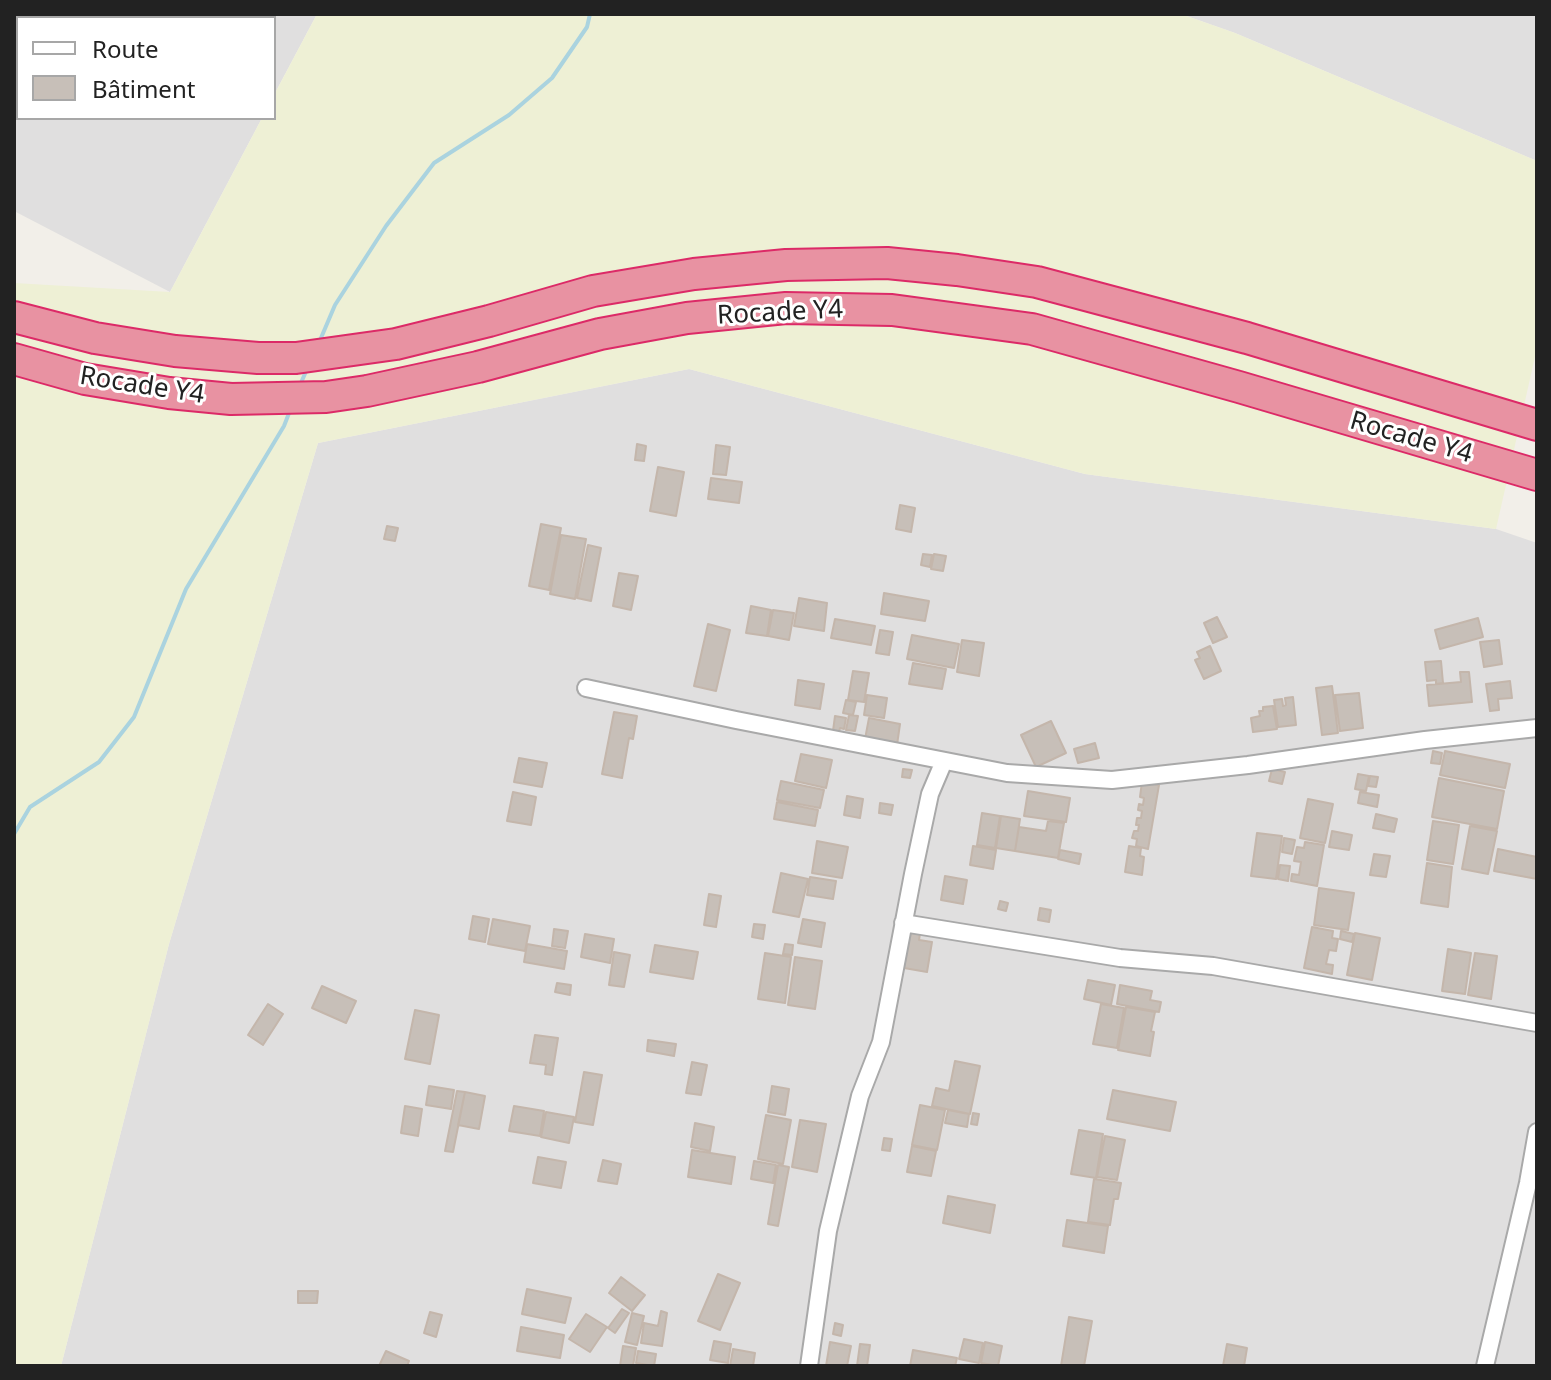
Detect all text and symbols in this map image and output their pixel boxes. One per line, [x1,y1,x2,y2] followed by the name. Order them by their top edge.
[16,16,276,120] legend
[92,32,158,65] text: Route
[92,72,195,105] text: Bâtiment
[716,294,844,332] street label: Rocade Y4
[77,361,207,411] street label: Rocade Y4
[1346,406,1476,470] street label: Rocade Y4

